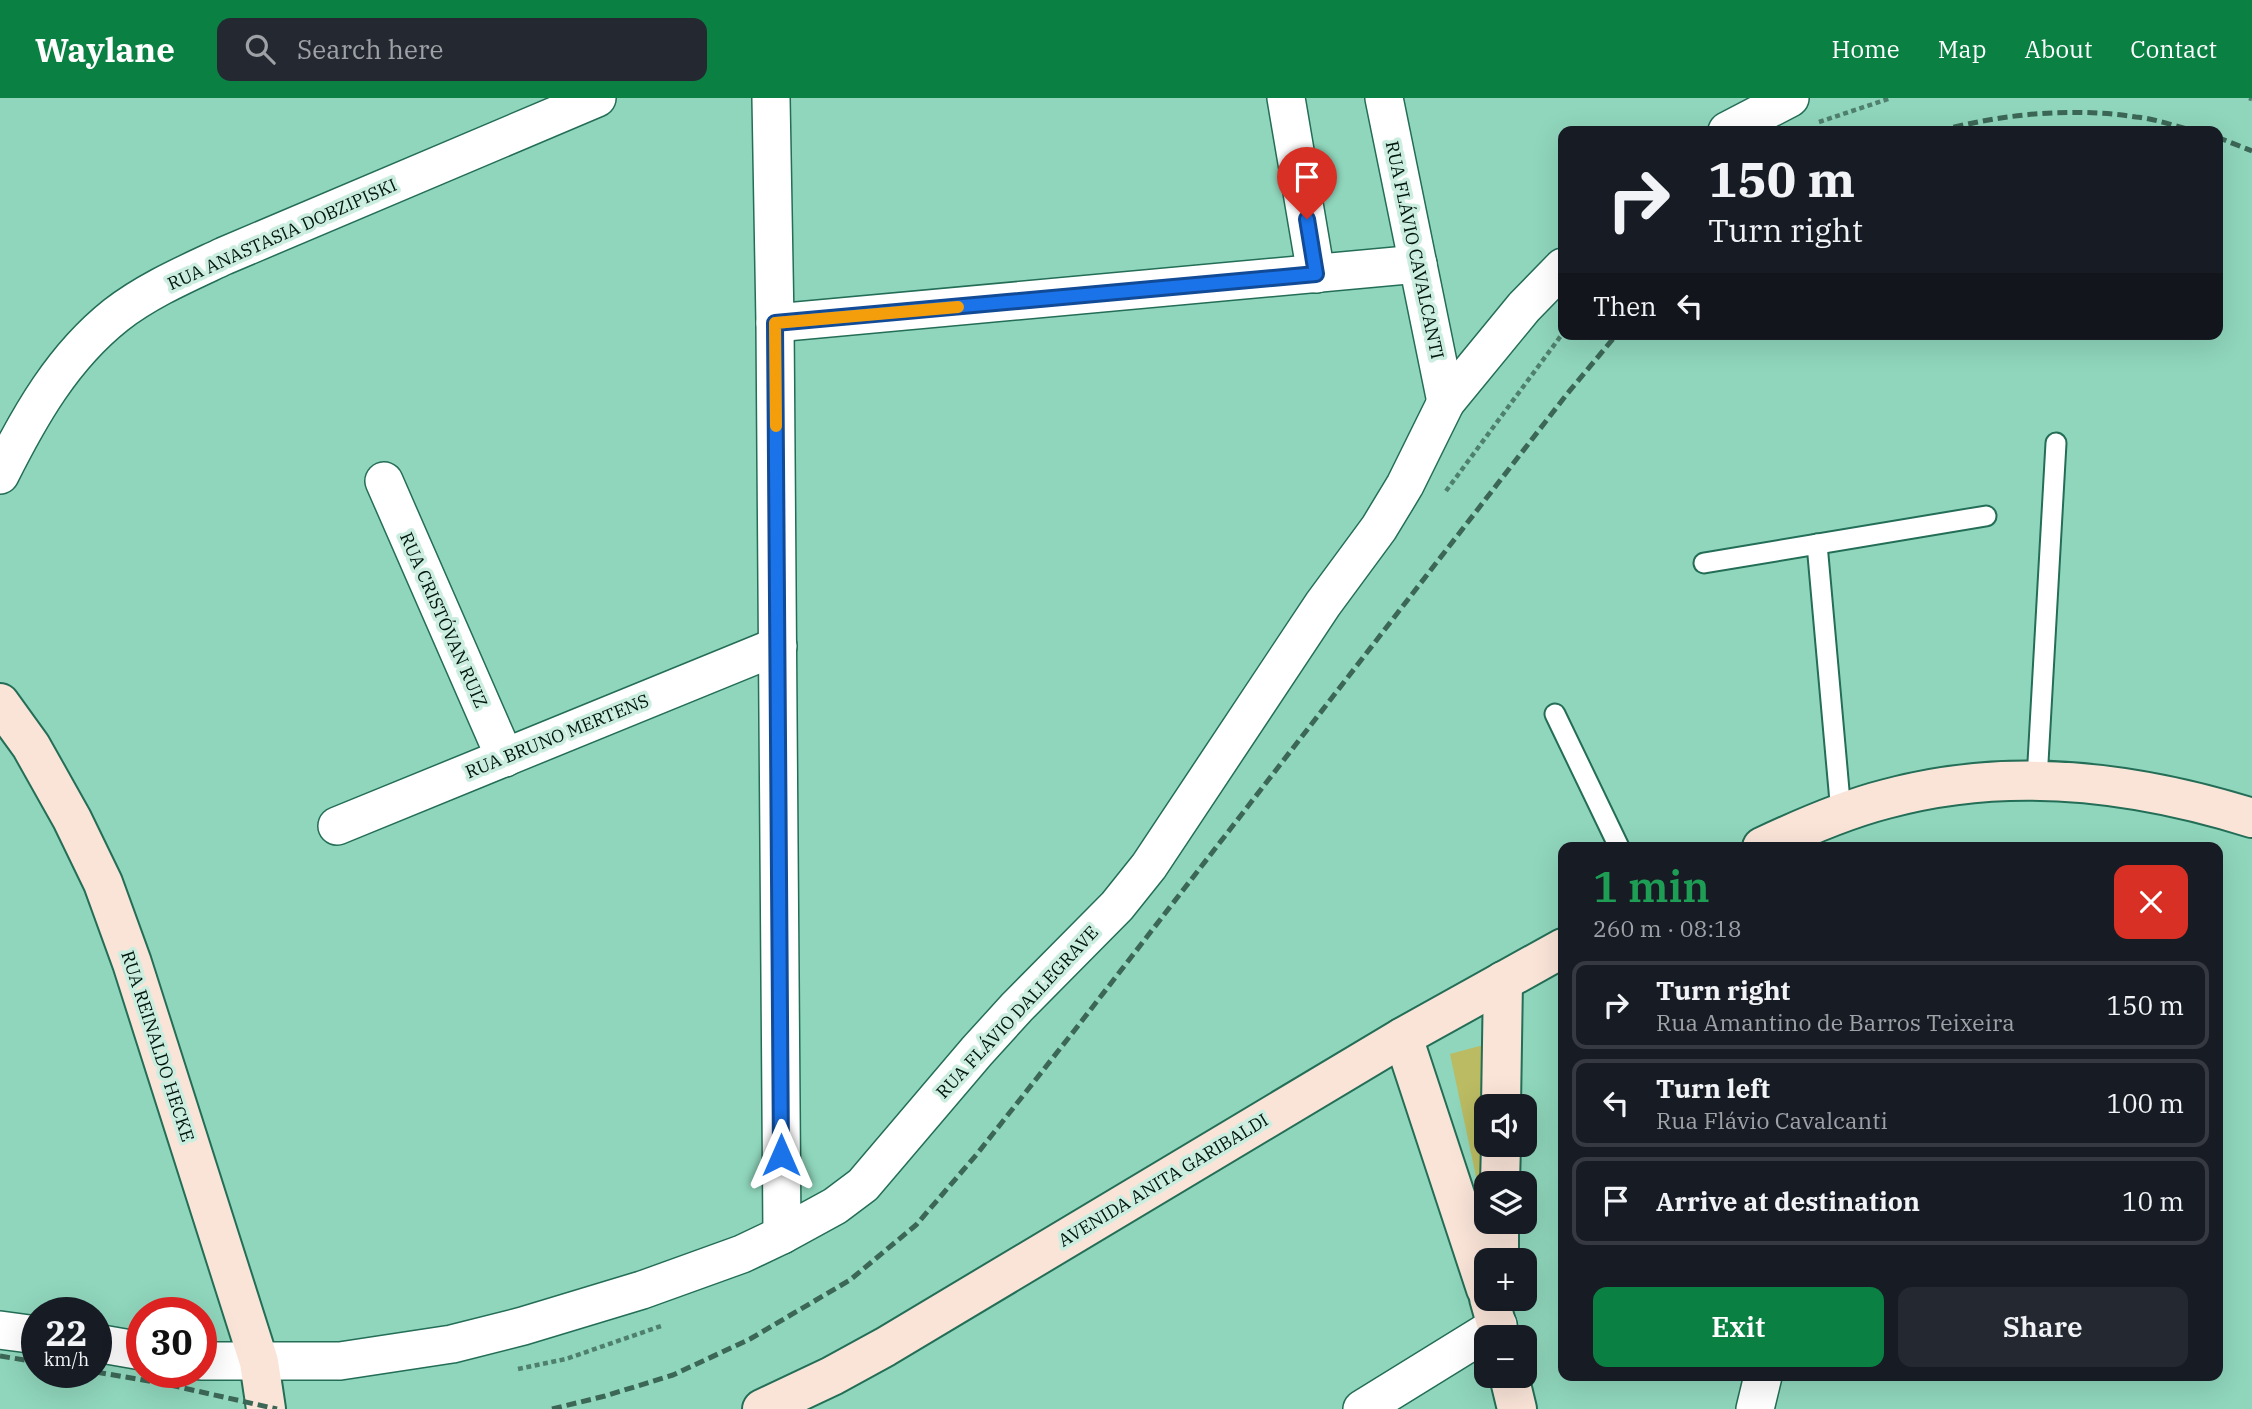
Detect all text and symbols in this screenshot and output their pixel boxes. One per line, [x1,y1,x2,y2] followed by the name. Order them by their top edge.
[217,18,707,81] search box
[35,28,175,71] text: Waylane
[241,30,279,68] icon: search
[297,32,443,66] text: Search here
[1832,33,1900,65] text: Home
[1938,33,1986,65] text: Map
[2024,33,2092,65] text: About
[2130,33,2217,65] text: Contact
[1381,139,1449,361] street label: RUA FLÁVIO CAVALCANTI
[1277,147,1337,219] pin
[1708,147,1855,210] text: 150 m
[1593,154,1684,245] icon: right
[1288,158,1326,196] icon: arrive
[164,173,400,295] street label: RUA ANASTASIA DOBZIPISKI
[1708,209,1863,251] text: Turn right
[1671,287,1709,325] icon: left
[1593,289,1657,323] text: Then
[395,529,493,711] street label: RUA CRISTÓVAN RUIZ
[462,689,652,783] street label: RUA BRUNO MERTENS
[1593,859,1710,914] text: 1 min
[2114,865,2188,939] button: close
[1593,913,1742,943] text: 260 m · 08:18
[931,921,1103,1103] street label: RUA FLÁVIO DALLEGRAVE
[116,948,200,1144] street label: RUA REINALDO HECKE
[1656,973,1790,1007] text: Turn right
[1597,986,1635,1024] icon: right
[2106,988,2184,1022] text: 150 m
[1656,1007,2015,1037] text: Rua Amantino de Barros Teixeira
[1656,1071,1770,1105] text: Turn left
[1597,1084,1635,1122] icon: left
[2106,1086,2184,1120] text: 100 m
[1474,1094,1537,1388] map controls
[1474,1094,1537,1157] button: sound
[1656,1105,1888,1135] text: Rua Flávio Cavalcanti
[1054,1108,1272,1252] street label: AVENIDA ANITA GARIBALDI
[744,1118,818,1192] position arrow
[1474,1171,1537,1234] button: layers
[1597,1182,1635,1220] icon: arrive
[1656,1184,1920,1218] text: Arrive at destination
[2122,1184,2184,1218] text: 10 m
[1474,1248,1537,1311] button: +
[1593,1287,1884,1367] button: Exit
[1898,1287,2188,1367] button: Share
[126,1297,217,1388] speed limit sign: 30
[45,1310,88,1356] text: 22
[1474,1325,1537,1388] button: −
[44,1348,89,1371] text: km/h

